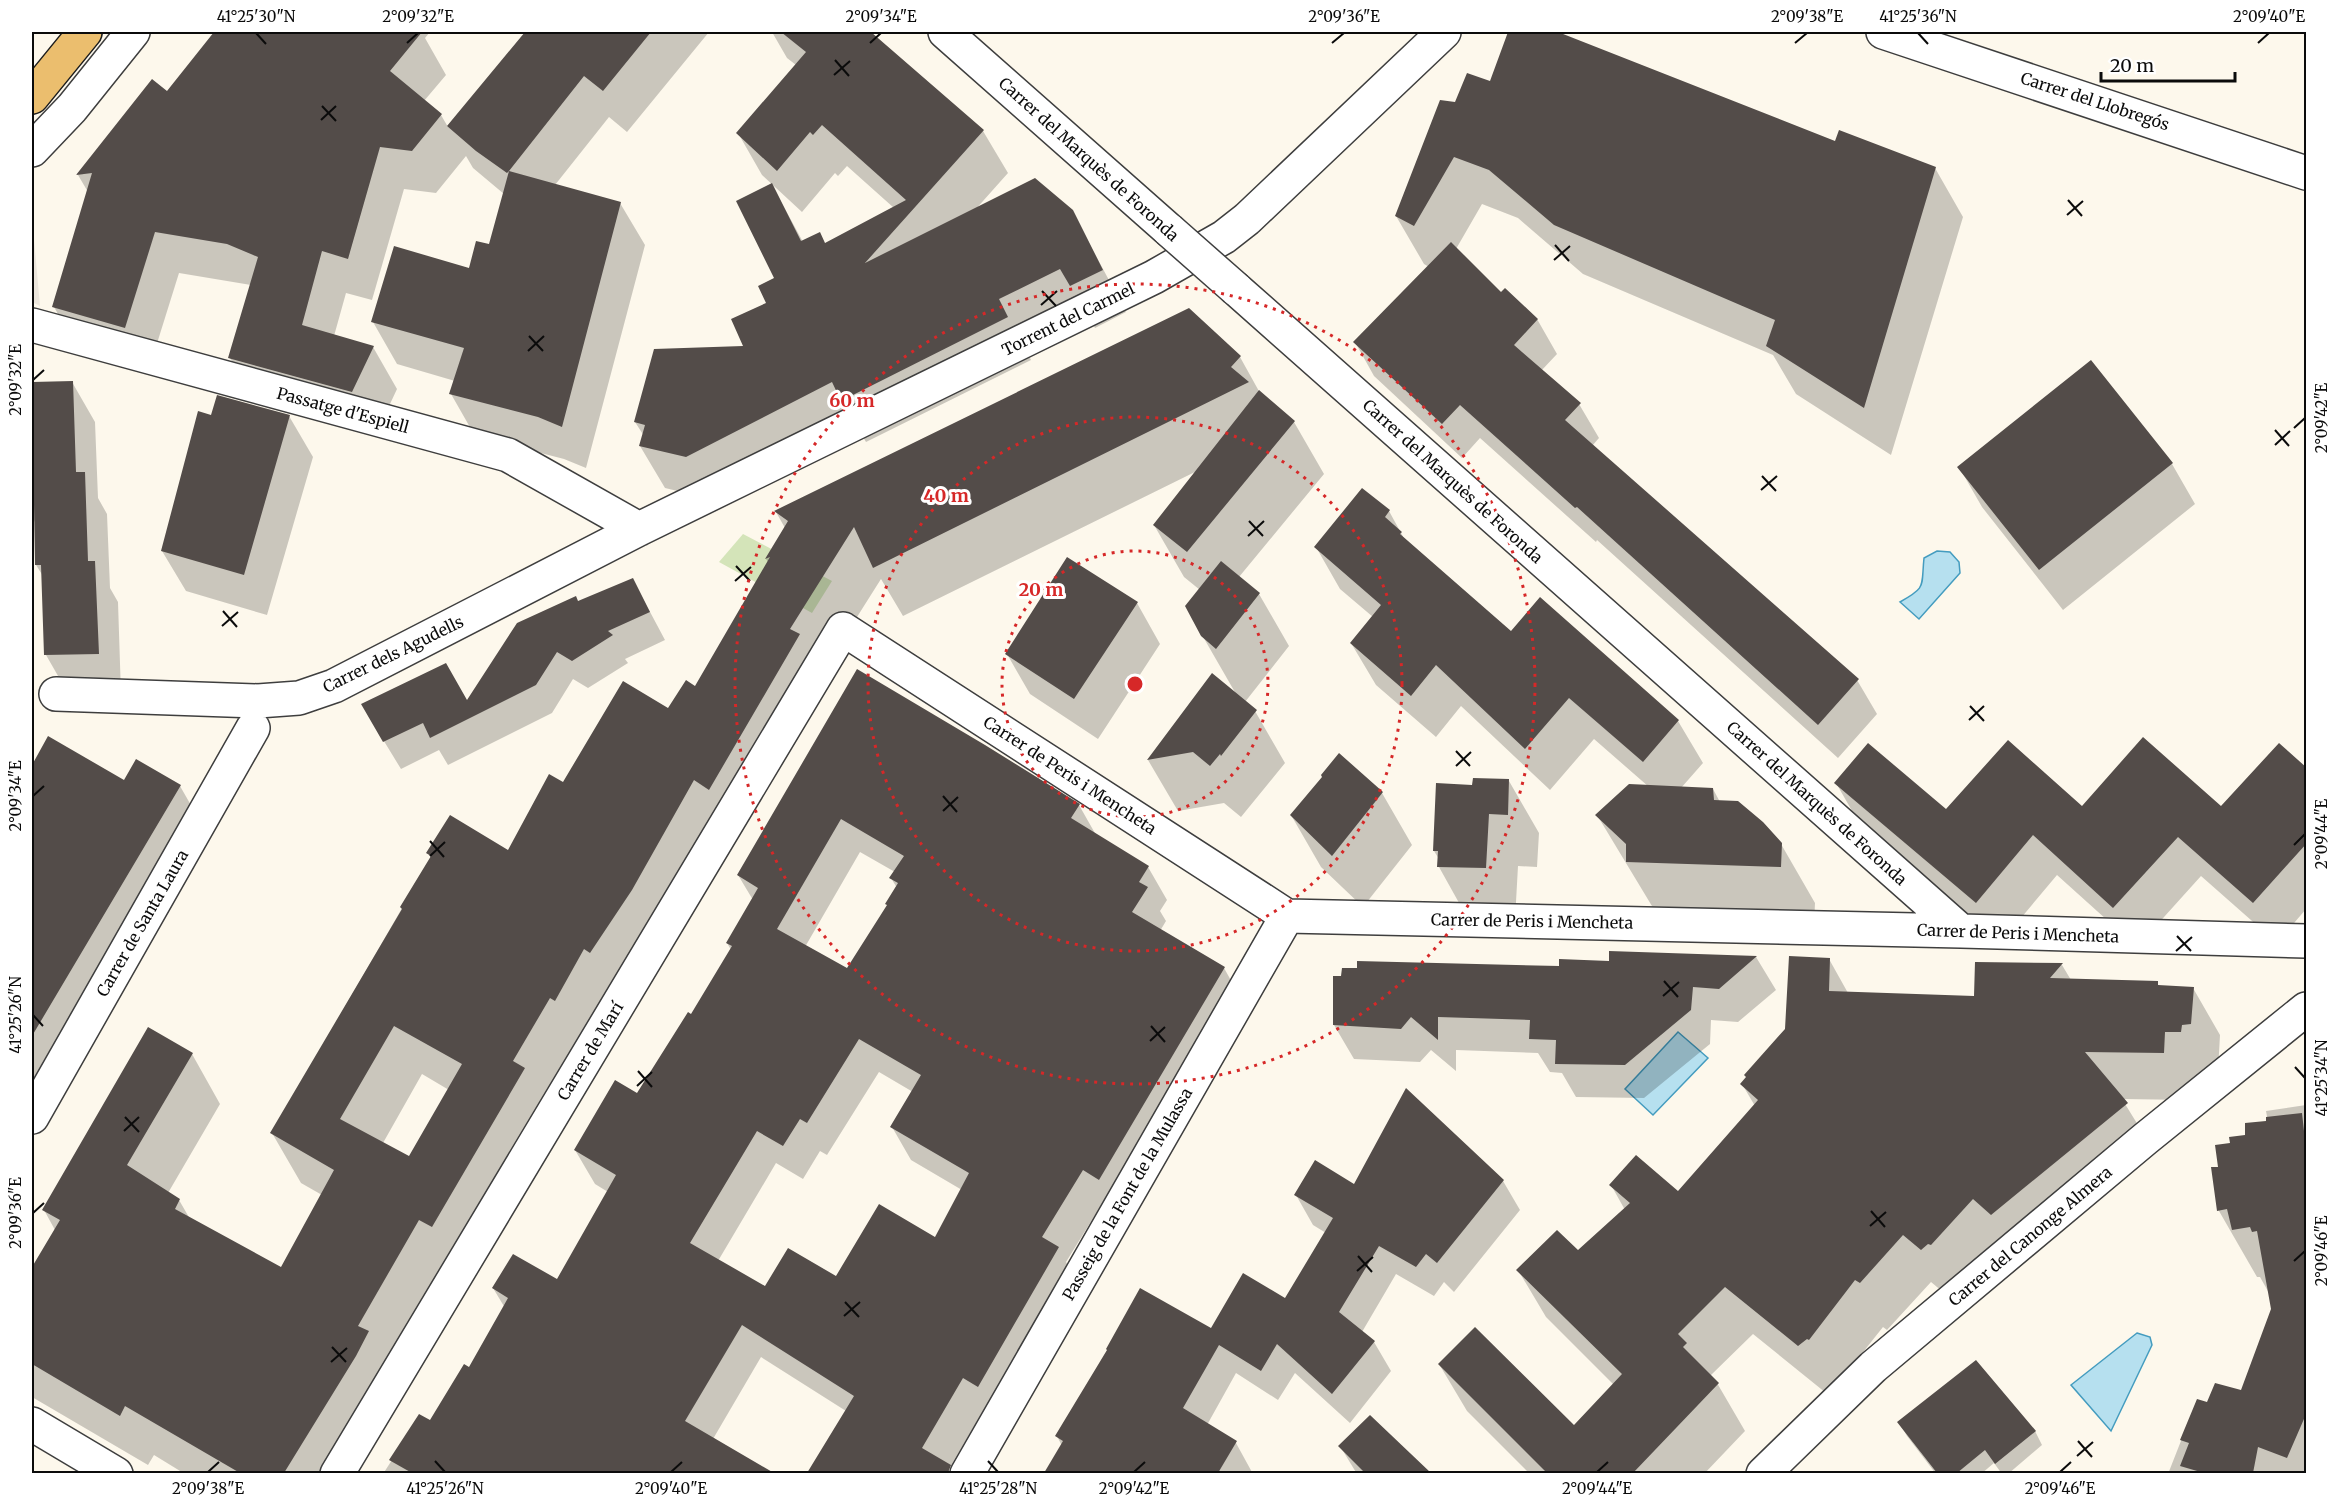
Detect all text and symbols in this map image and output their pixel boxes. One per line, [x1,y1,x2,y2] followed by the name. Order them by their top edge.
[217,7,296,26] text: 41°25'30"N
[382,7,454,26] text: 2°09'32"E
[846,7,917,26] text: 2°09'34"E
[1308,7,1380,26] text: 2°09'36"E
[1771,7,1843,26] text: 2°09'38"E
[1879,7,1957,26] text: 41°25'36"N
[2233,7,2305,26] text: 2°09'40"E
[2101,45,2234,83] scale bar
[2110,54,2154,77] text: 20 m
[2018,68,2172,135] street label: Carrer del Llobregós
[995,73,1184,245] street label: Carrer del Marquès de Foronda
[998,278,1138,360] street label: Torrent del Carmel
[6,344,25,416] text: 2°09'32"E
[2312,382,2331,453] text: 2°09'42"E
[275,383,411,437] street label: Passatge d'Espiell
[829,389,875,412] text: 60 m
[1359,395,1548,567] street label: Carrer del Marquès de Foronda
[923,484,969,507] text: 40 m
[1019,578,1063,601] text: 20 m
[319,611,467,697] street label: Carrer dels Agudells
[1125,674,1145,694] centre of rings
[980,712,1161,839] street label: Carrer de Peris i Mencheta
[1723,717,1912,889] street label: Carrer del Marquès de Foronda
[6,760,25,831] text: 2°09'34"E
[2312,798,2331,869] text: 2°09'44"E
[92,846,192,1000] street label: Carrer de Santa Laura
[1431,909,1634,933] street label: Carrer de Peris i Mencheta
[1917,919,2120,947] street label: Carrer de Peris i Mencheta
[6,976,25,1054] text: 41°25'26"N
[553,997,628,1104] street label: Carrer de Marí
[2312,1039,2331,1116] text: 41°25'34"N
[1058,1084,1196,1304] street label: Passeig de la Font de la Mulassa
[1944,1162,2116,1310] street label: Carrer del Canonge Almera
[6,1177,25,1249] text: 2°09'36"E
[2312,1215,2331,1286] text: 2°09'46"E
[172,1479,244,1498] text: 2°09'38"E
[406,1479,484,1498] text: 41°25'26"N
[635,1479,707,1498] text: 2°09'40"E
[959,1479,1038,1498] text: 41°25'28"N
[1099,1479,1170,1498] text: 2°09'42"E
[1562,1479,1633,1498] text: 2°09'44"E
[2025,1479,2096,1498] text: 2°09'46"E

